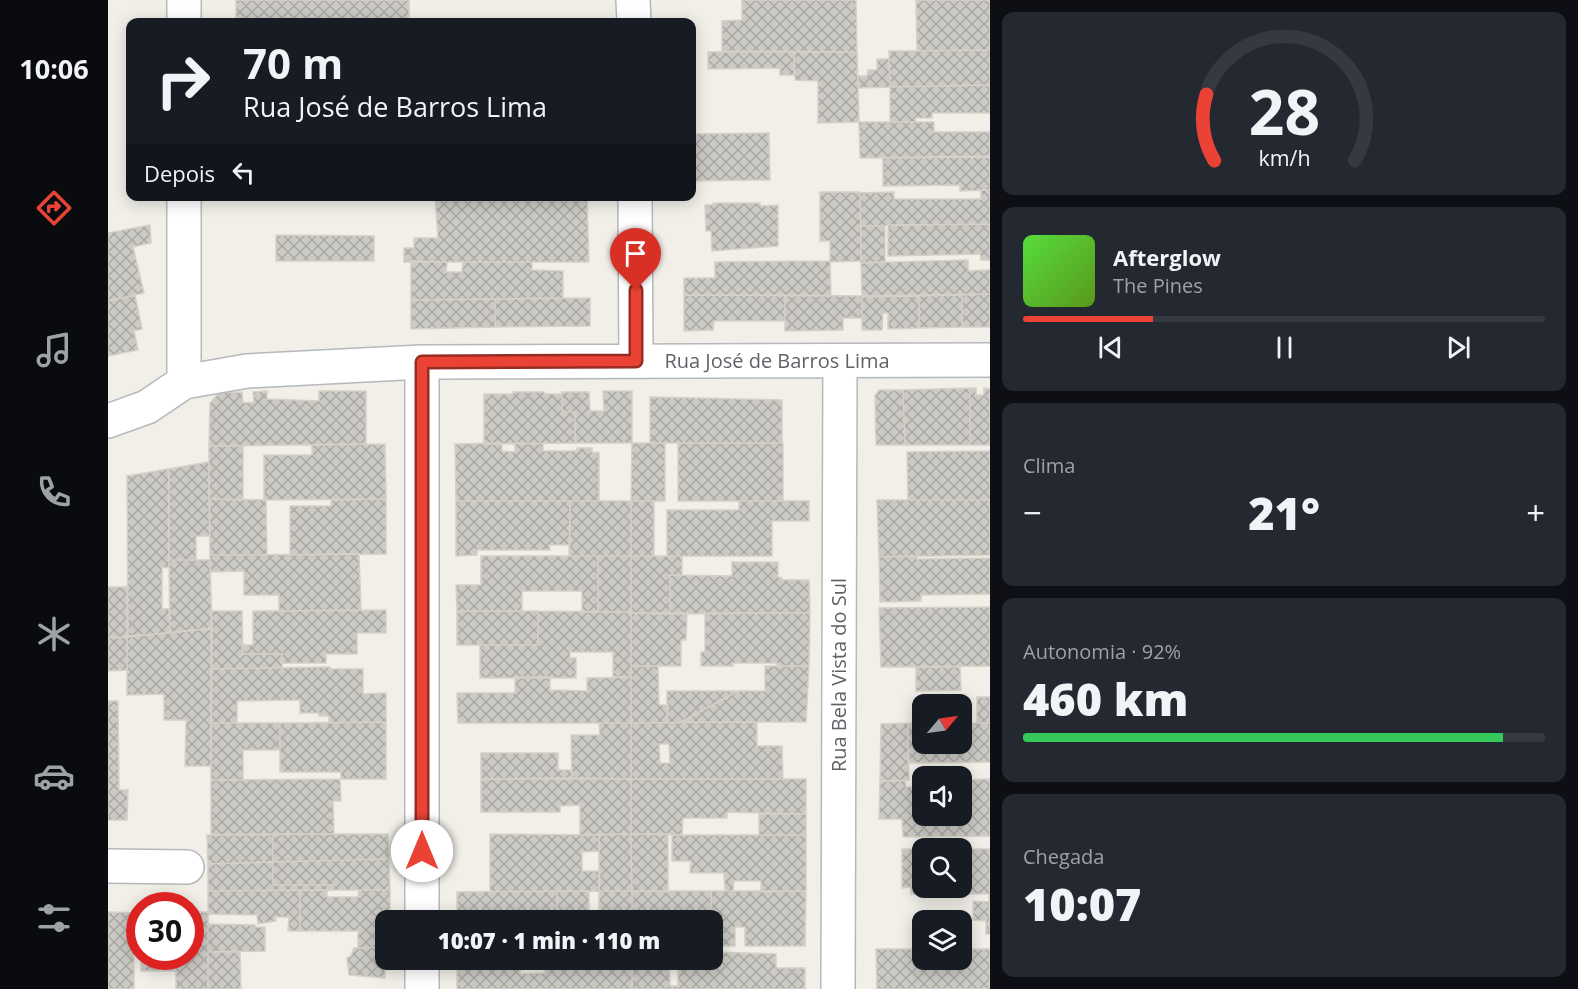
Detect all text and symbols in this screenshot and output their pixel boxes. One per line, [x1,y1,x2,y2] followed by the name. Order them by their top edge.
[243,34,343,91] text: 70 m
[144,42,222,120] icon: right
[19,50,89,87] text: 10:06
[1248,68,1320,153] text: 28
[243,88,547,125] text: Rua José de Barros Lima
[1258,143,1310,172] text: km/h
[227,156,260,189] icon: left
[144,158,215,188] text: Depois
[33,187,75,229] icon: directions
[610,228,661,290] pin
[619,237,652,270] icon: arrive
[1113,242,1221,272] text: Afterglow
[1113,272,1203,299] text: The Pines
[33,329,75,371] icon: music
[1094,331,1127,364] icon: previous
[1268,331,1301,364] icon: pause
[1442,331,1475,364] icon: next
[664,347,890,374] street label: Rua José de Barros Lima
[1023,452,1075,479] text: Clima
[33,471,75,513] icon: phone
[1248,482,1320,543] text: 21°
[1023,490,1042,535] text: −
[1526,490,1545,535] text: +
[825,578,852,772] street label: Rua Bela Vista do Sul
[33,613,75,655] icon: climate
[1023,638,1181,665] text: Autonomia · 92%
[1023,668,1188,729] text: 460 km
[912,694,972,754] north arrow
[912,694,972,970] map controls
[33,755,75,797] icon: car
[912,766,972,826] button: sound
[390,819,454,883] position arrow
[912,838,972,898] button: search
[1023,843,1104,870] text: Chegada
[1023,873,1141,934] text: 10:07
[126,892,204,970] speed limit sign: 30
[33,897,75,939] icon: filters
[912,910,972,970] button: layers
[438,925,660,955] text: 10:07 · 1 min · 110 m

